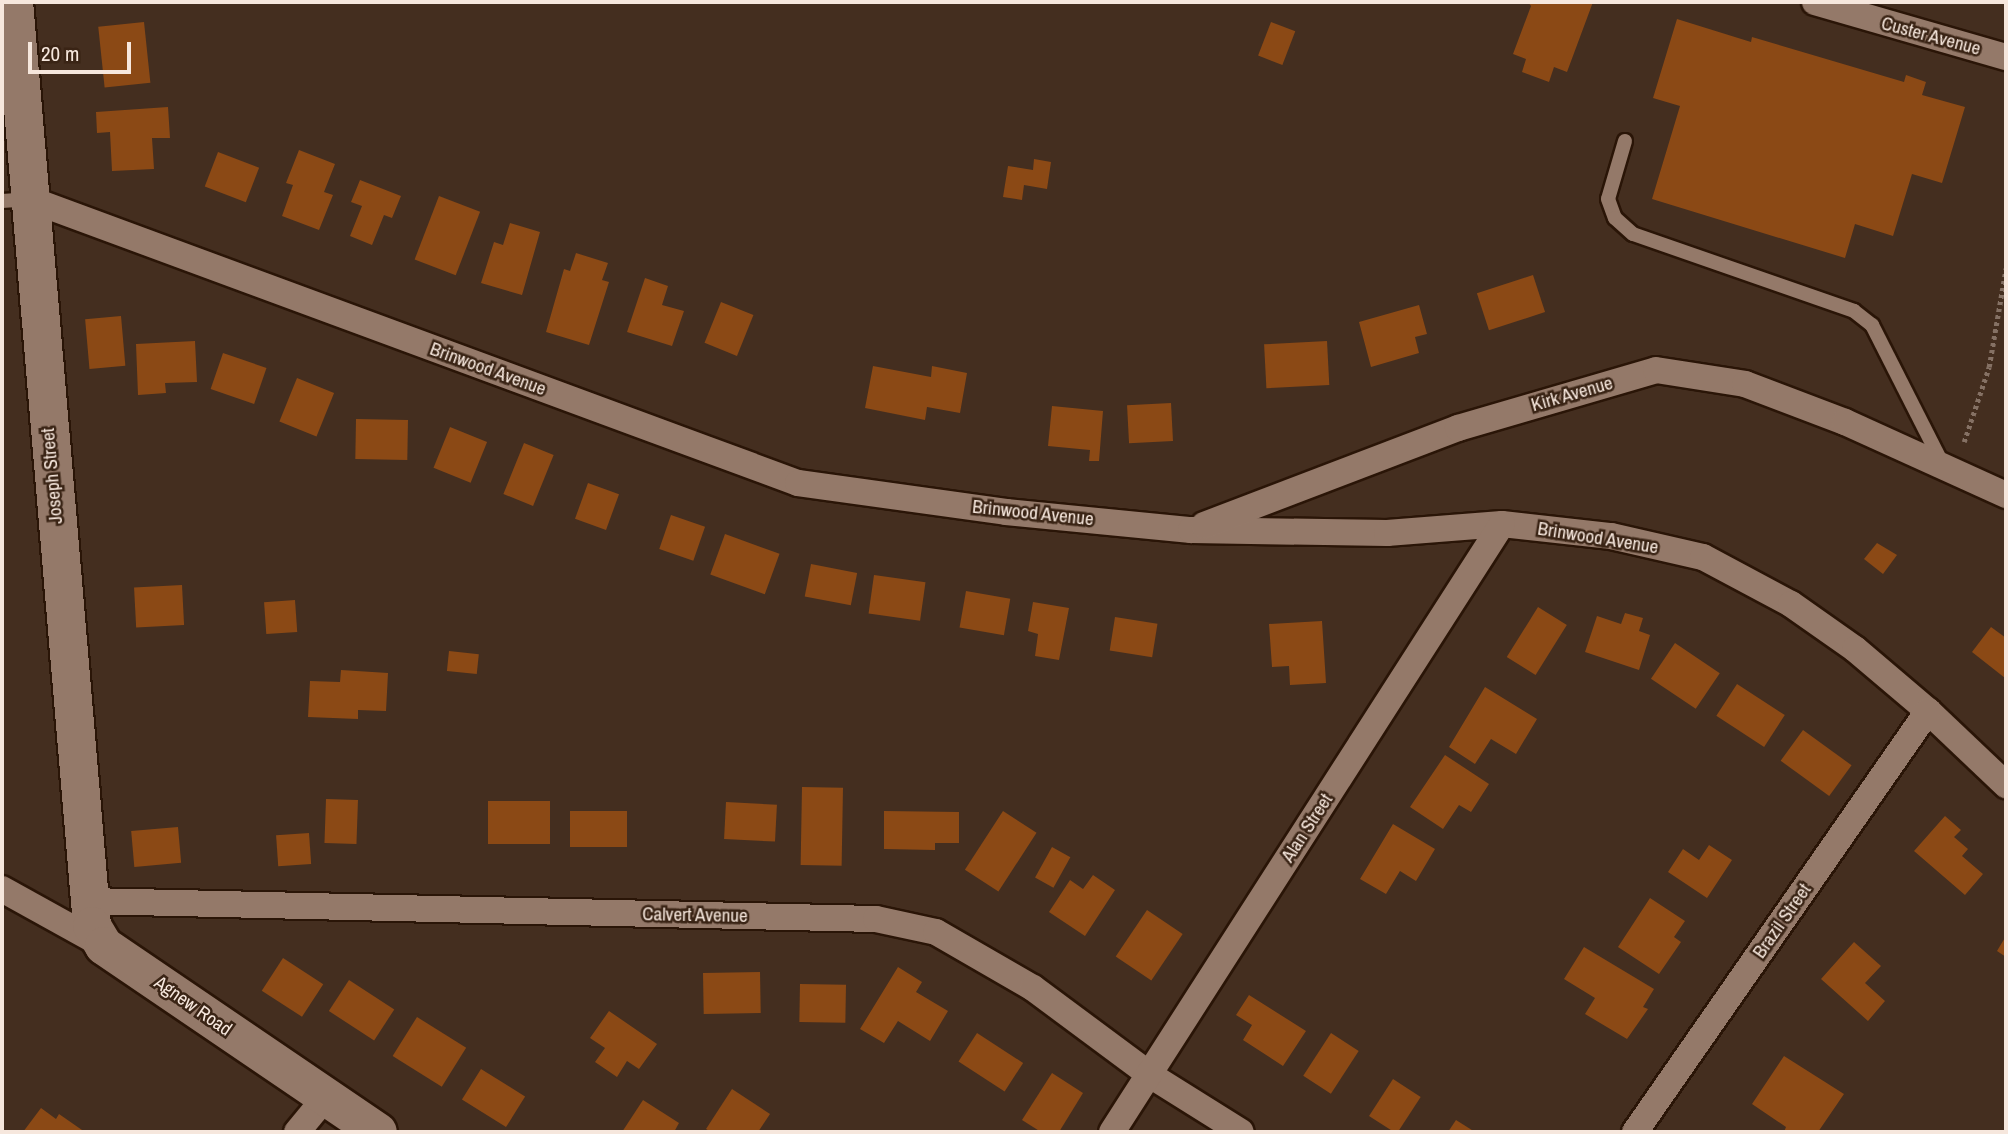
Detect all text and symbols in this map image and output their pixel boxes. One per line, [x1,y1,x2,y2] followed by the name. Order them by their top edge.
[1878,12,1984,60] street label: Custer Avenue
[32,28,135,72] scale bar
[41,39,79,68] text: 20 m
[426,337,550,401] street label: Brinwood Avenue
[1528,371,1616,417] street label: Kirk Avenue
[36,427,68,525] street label: Joseph Street
[971,495,1095,531] street label: Brinwood Avenue
[1536,517,1660,559] street label: Brinwood Avenue
[1276,789,1338,867] street label: Alan Street
[1748,879,1816,963] street label: Brazil Street
[642,903,748,927] street label: Calvert Avenue
[150,971,236,1041] street label: Agnew Road

